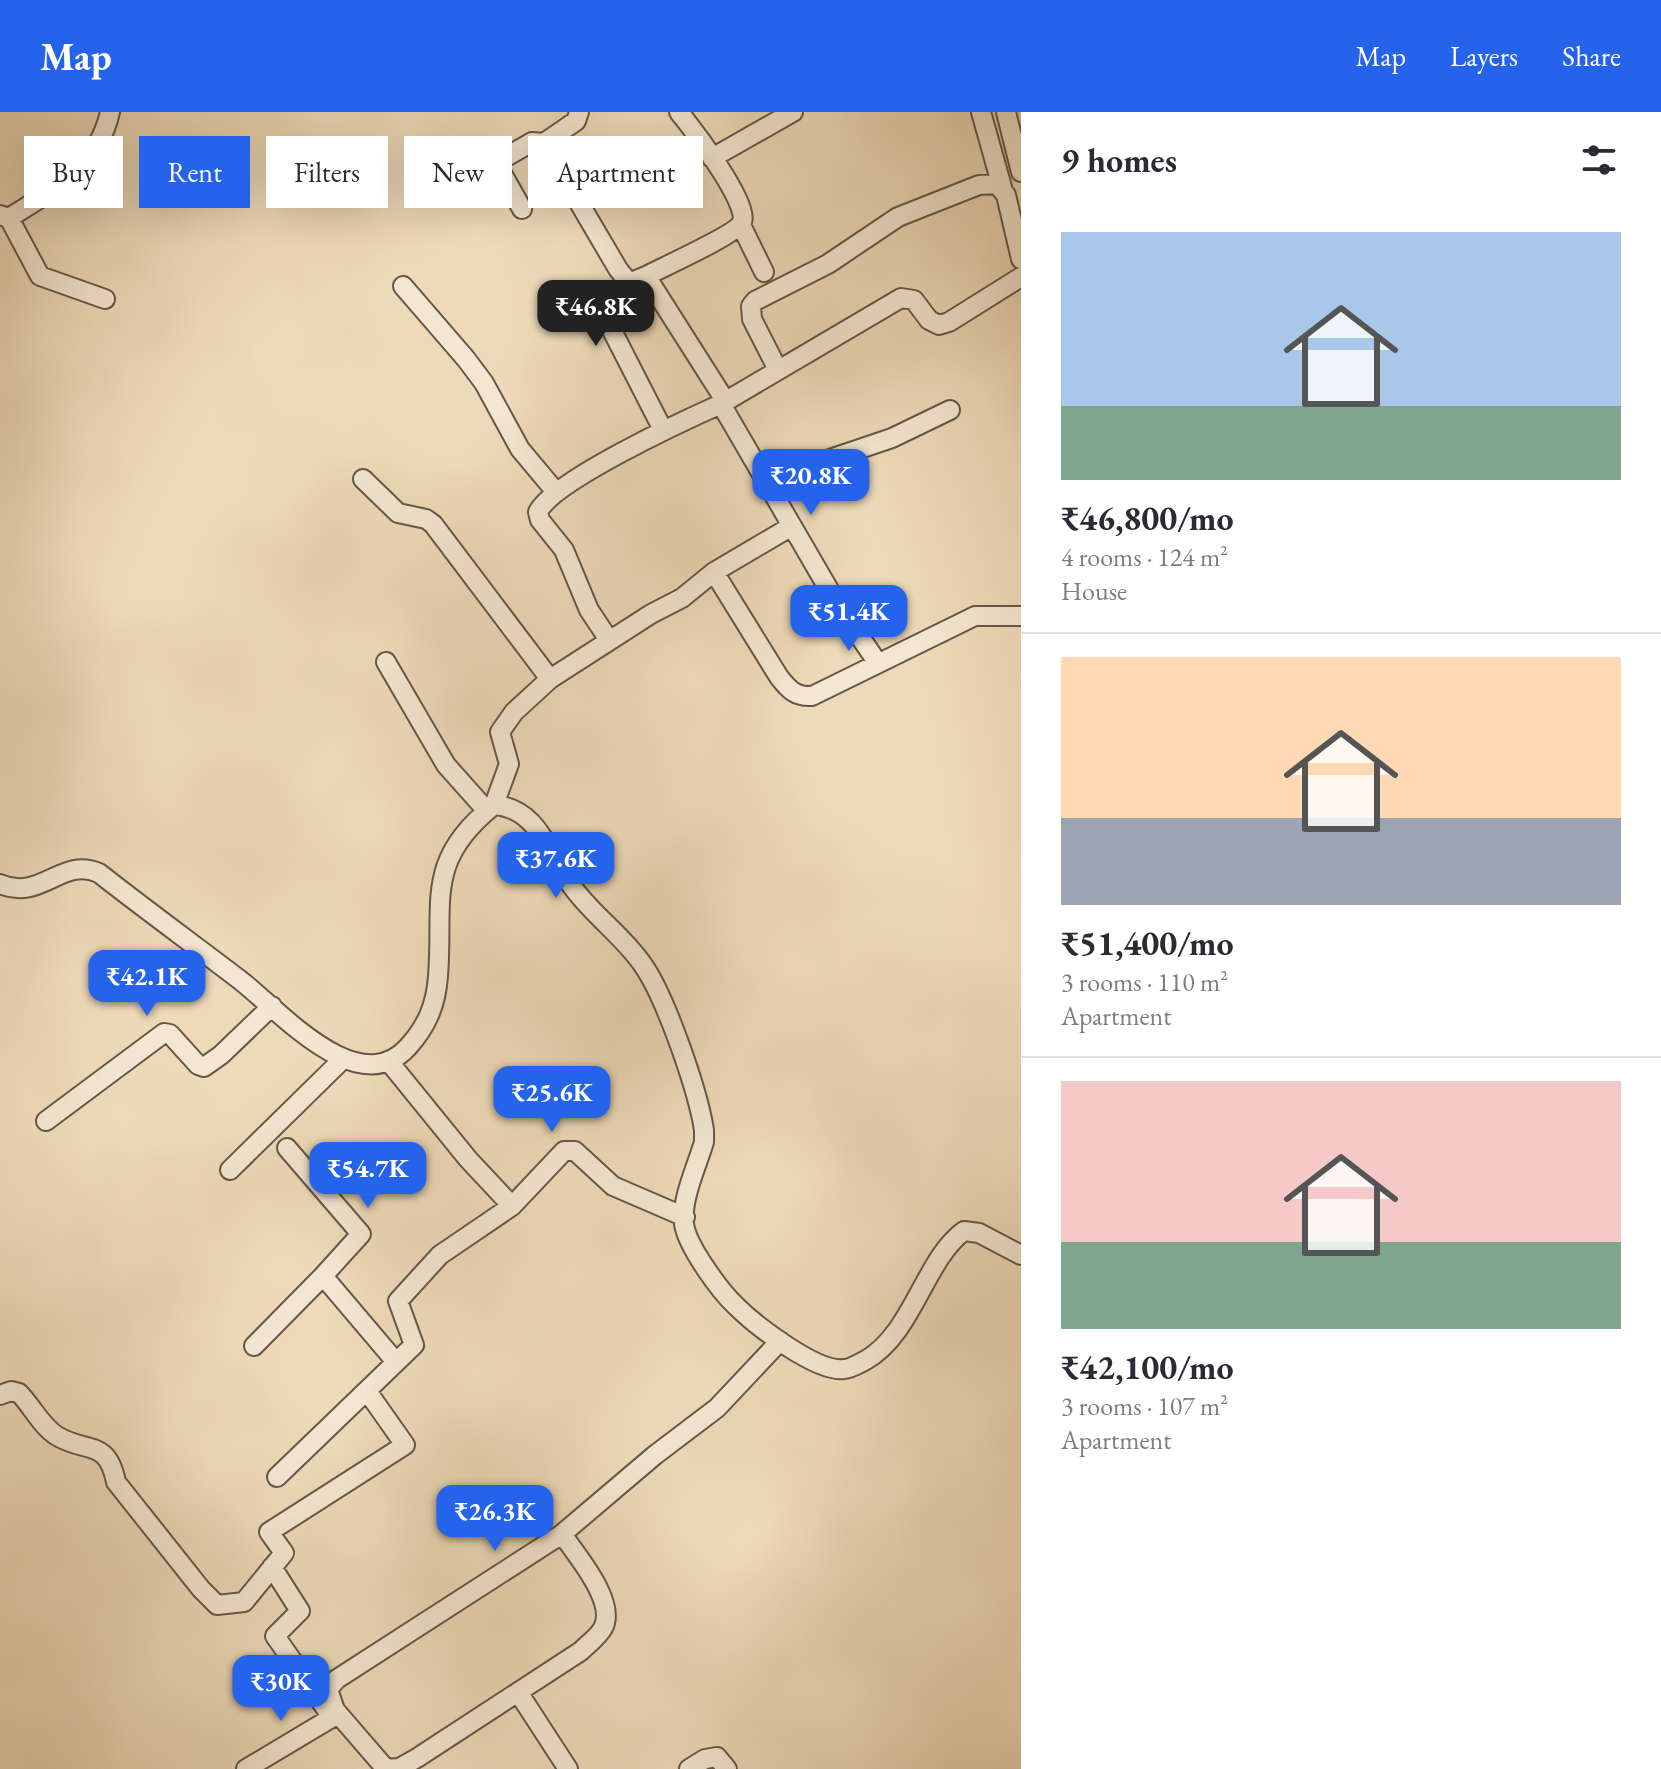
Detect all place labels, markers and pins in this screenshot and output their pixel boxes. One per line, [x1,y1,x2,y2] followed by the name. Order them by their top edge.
[531,280,661,348] pin: ₹46.8K
[746,449,876,517] pin: ₹20.8K
[784,585,914,653] pin: ₹51.4K
[491,832,621,900] pin: ₹37.6K
[82,950,212,1018] pin: ₹42.1K
[487,1066,617,1134] pin: ₹25.6K
[303,1142,433,1210] pin: ₹54.7K
[430,1485,560,1553] pin: ₹26.3K
[234,1655,328,1723] pin: ₹30K

